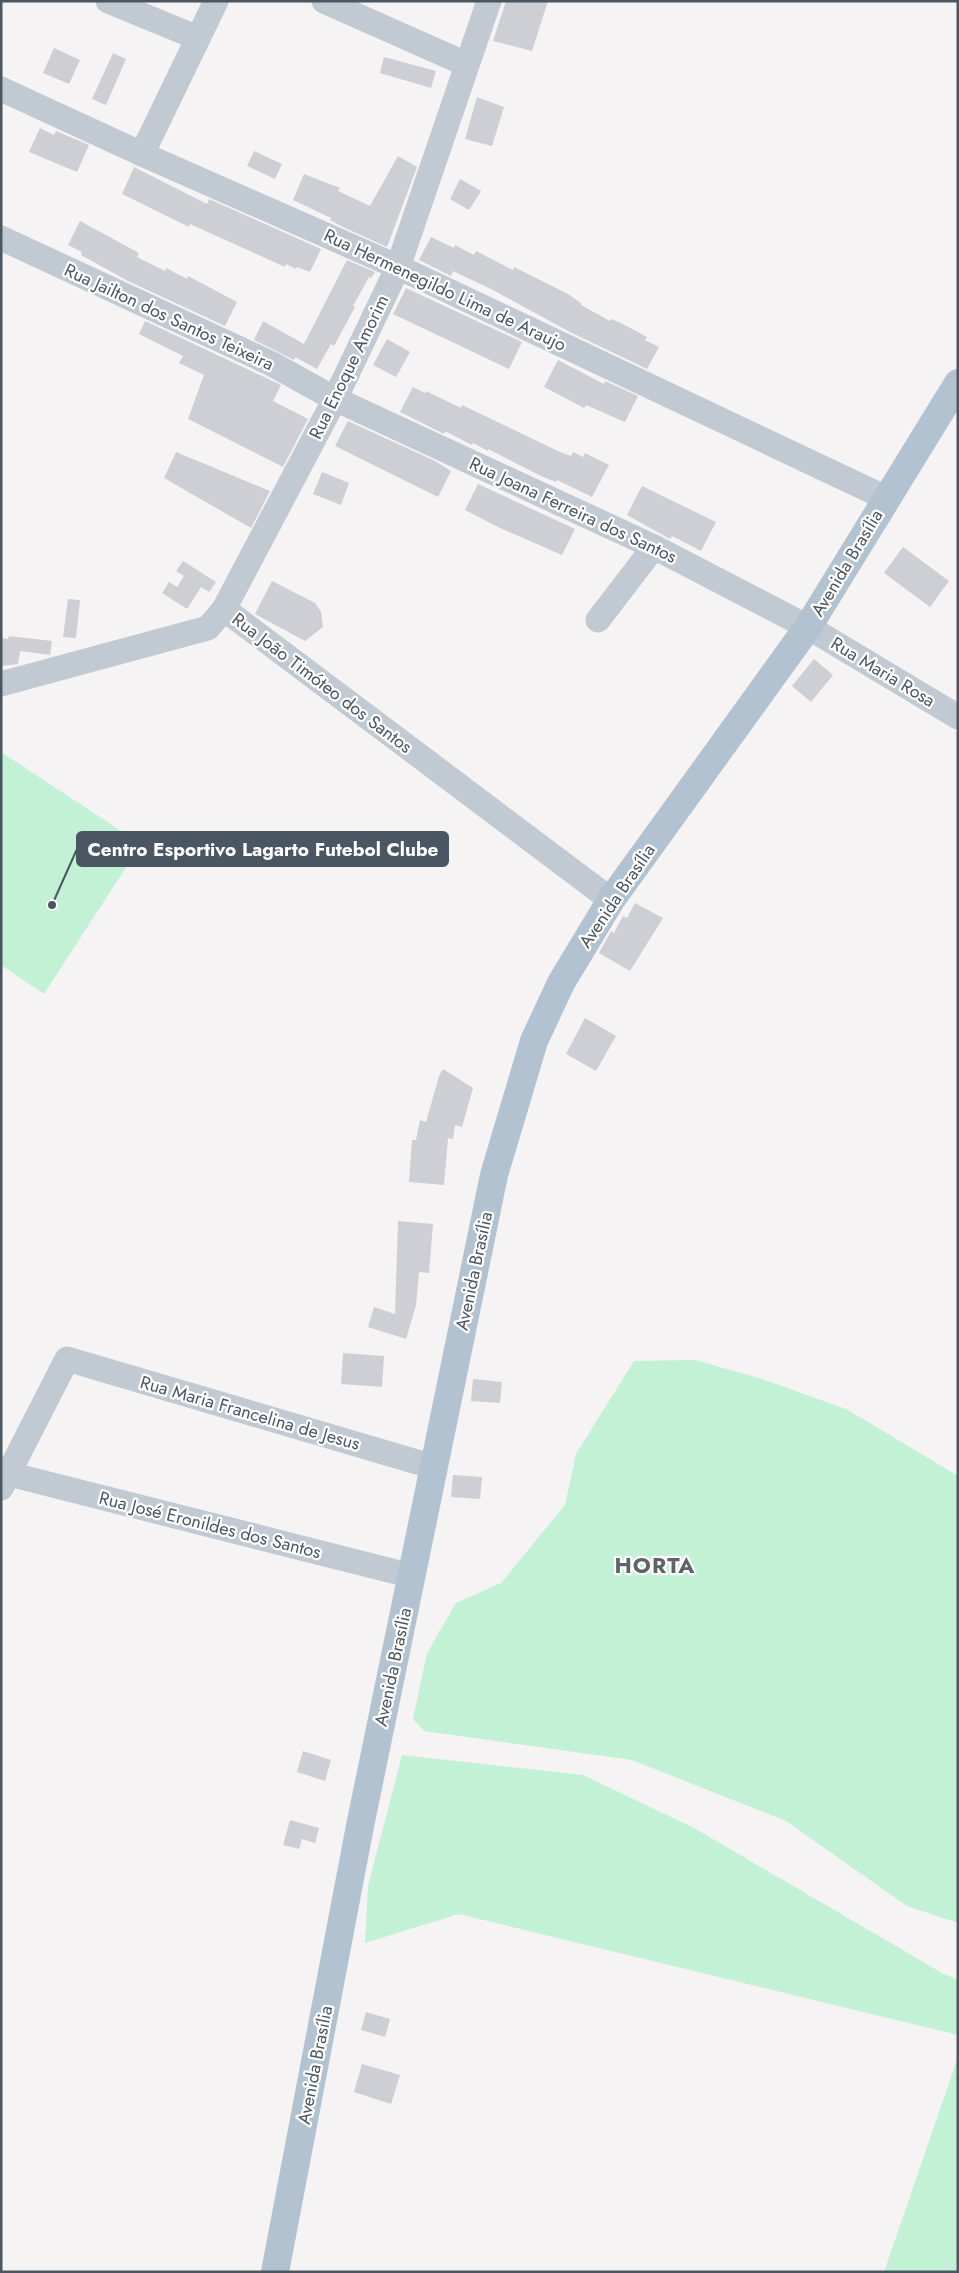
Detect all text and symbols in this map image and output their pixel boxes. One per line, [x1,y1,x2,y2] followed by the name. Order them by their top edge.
[320,222,571,358] street label: Rua Hermenegildo Lima de Araujo
[60,257,278,377] street label: Rua Jailton dos Santos Teixeira
[303,290,395,444] street label: Rua Enoque Amorim
[465,450,681,570] street label: Rua Joana Ferreira dos Santos
[805,505,889,621] street label: Avenida Brasília
[227,607,417,759] street label: Rua João Timóteo dos Santos
[826,631,940,713] street label: Rua Maria Rosa
[77,832,448,866] callout: Centro Esportivo Lagarto Futebol Clube
[88,836,439,863] text: Centro Esportivo Lagarto Futebol Clube
[572,839,662,953] street label: Avenida Brasília
[449,1209,499,1333] street label: Avenida Brasília
[137,1369,363,1457] street label: Rua Maria Francelina de Jesus
[96,1485,324,1565] street label: Rua José Eronildes dos Santos
[615,1549,695,1581] district label: HORTA
[368,1605,418,1729] street label: Avenida Brasília
[291,2003,339,2127] street label: Avenida Brasília

